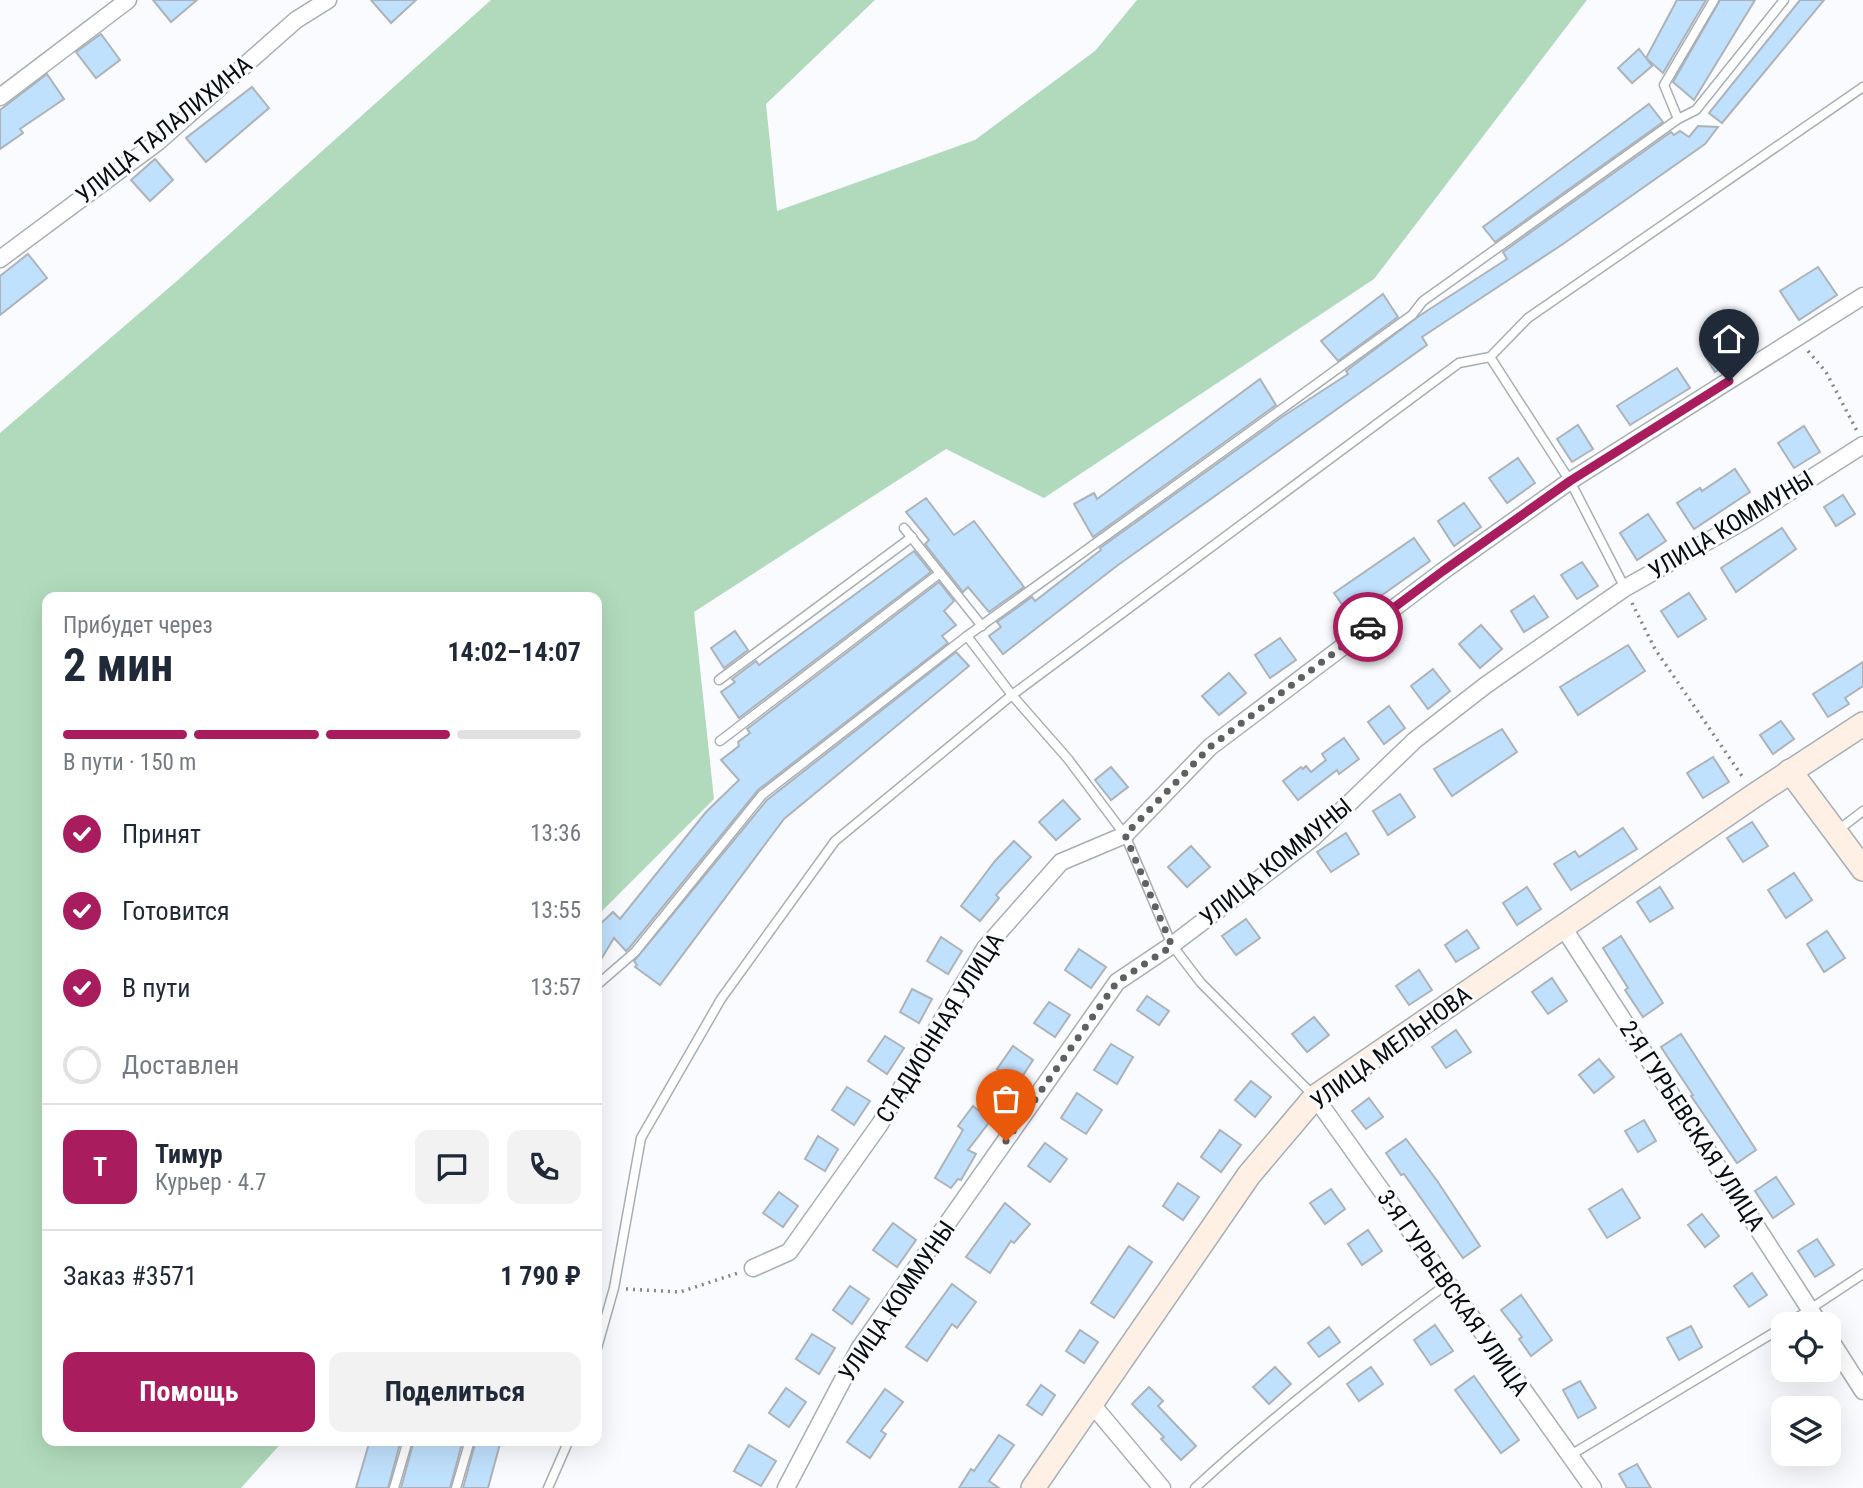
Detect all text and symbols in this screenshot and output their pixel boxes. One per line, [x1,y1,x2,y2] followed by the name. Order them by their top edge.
[70,50,258,210] street label: УЛИЦА ТАЛАЛИХИНА
[1699,309,1759,381] pin
[1710,320,1748,358] icon: home
[1644,465,1818,585] street label: УЛИЦА КОММУНЫ
[1333,592,1403,662] courier
[1349,608,1387,646] icon: car
[63,612,213,639] text: Прибудет через
[447,637,581,667] text: 14:02–14:07
[63,638,173,692] text: 2 мин
[63,749,196,776] text: В пути · 150 m
[1195,792,1357,932] street label: УЛИЦА КОММУНЫ
[63,815,101,853] icon: check
[122,819,201,849] text: Принят
[530,820,581,847] text: 13:36
[63,892,101,930] icon: check
[122,896,230,926] text: Готовится
[530,897,581,924] text: 13:55
[870,928,1010,1128] street label: СТАДИОННАЯ УЛИЦА
[63,969,101,1007] icon: check
[122,973,191,1003] text: В пути
[530,974,581,1001] text: 13:57
[1305,980,1477,1116] street label: УЛИЦА МЕЛЬНОВА
[1614,1016,1770,1236] street label: 2-Я ГУРЬЕВСКАЯ УЛИЦА
[122,1050,239,1080] text: Доставлен
[976,1069,1036,1141] pin
[987,1080,1025,1118] icon: bag
[415,1130,489,1204] button: chat
[507,1130,581,1204] button: phone
[155,1139,223,1169] text: Тимур
[93,1152,107,1182] text: Т
[155,1169,266,1196] text: Курьер · 4.7
[1371,1185,1535,1401] street label: 3-Я ГУРЬЕВСКАЯ УЛИЦА
[833,1216,961,1386] street label: УЛИЦА КОММУНЫ
[63,1261,197,1291] text: Заказ #3571
[500,1261,581,1291] text: 1 790 ₽
[1771,1312,1841,1466] map controls
[1771,1312,1841,1382] button: locate
[63,1352,315,1432] button: Помощь
[329,1352,581,1432] button: Поделиться
[1771,1396,1841,1466] button: layers

